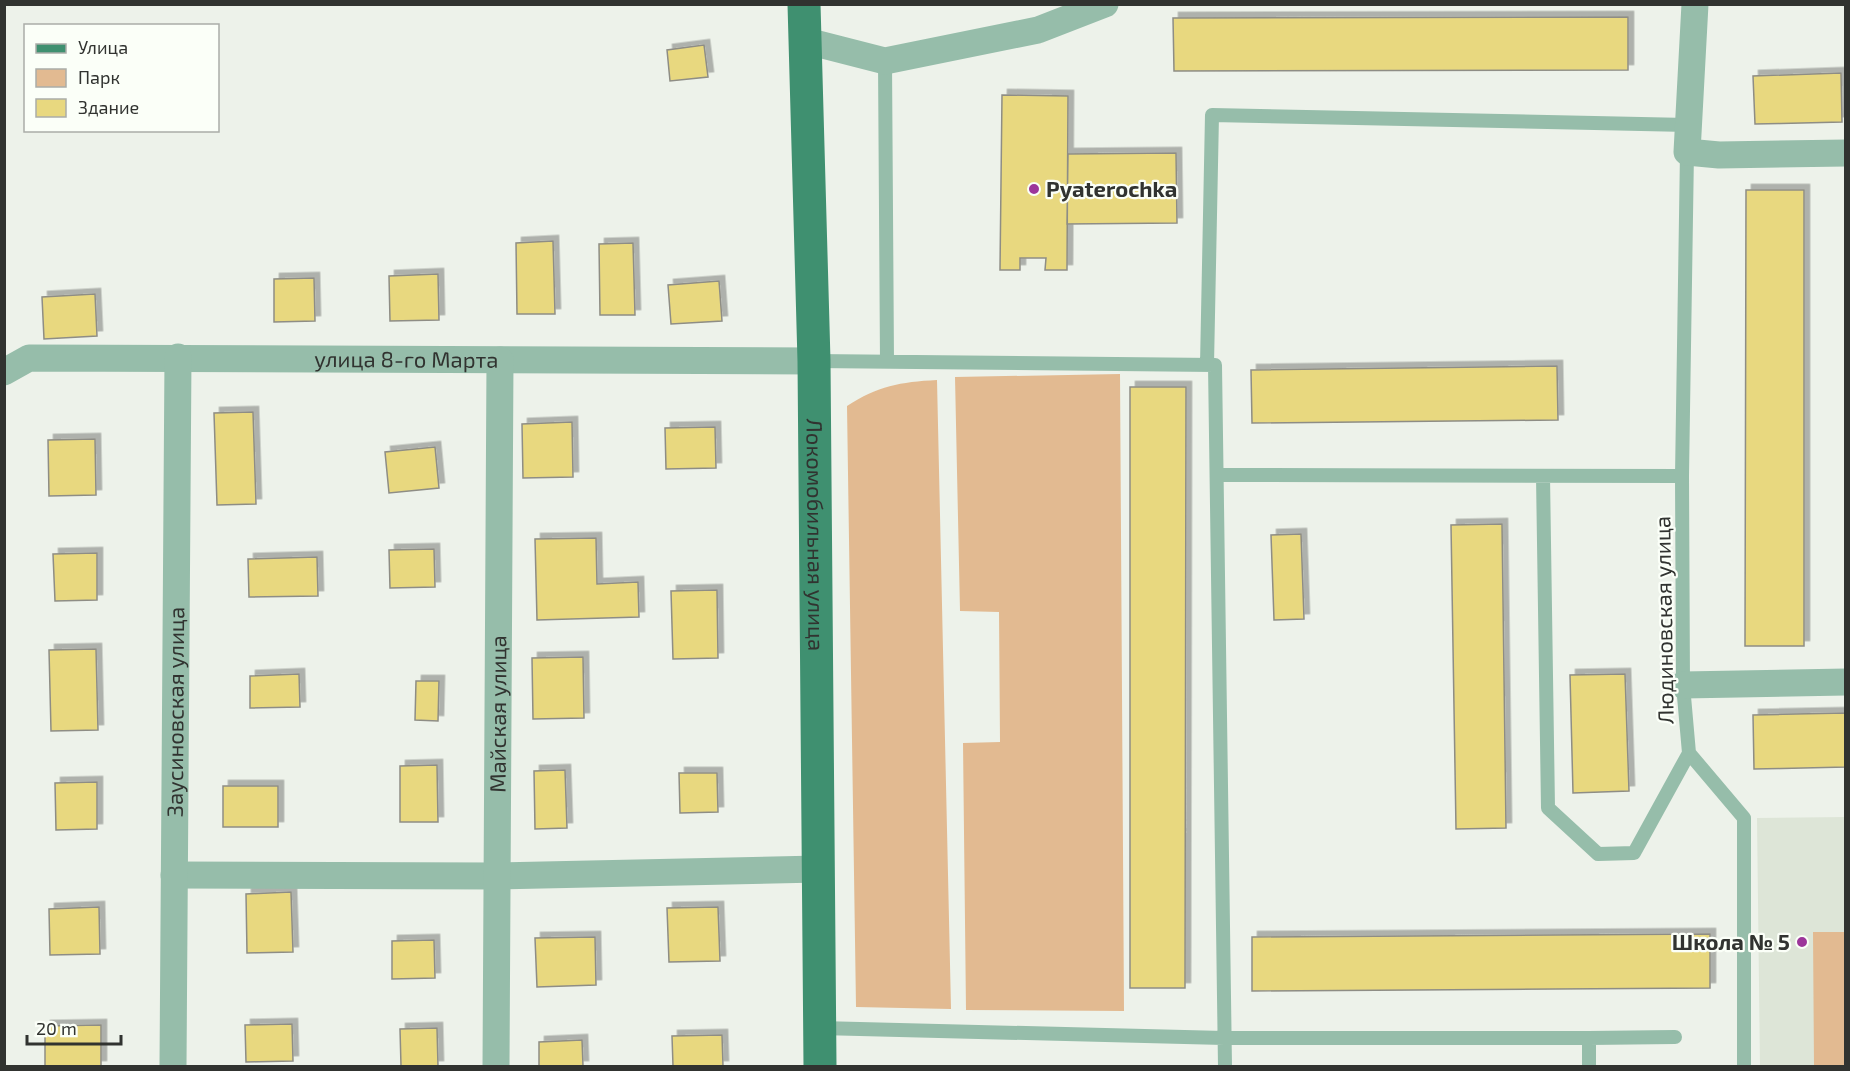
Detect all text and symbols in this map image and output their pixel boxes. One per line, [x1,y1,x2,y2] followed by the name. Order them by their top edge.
[24,24,219,132] legend
[78,36,128,58] text: Улица
[78,66,120,88] text: Парк
[78,96,139,118] text: Здание
[1046,175,1177,202] place label: Pyaterochka
[1027,182,1041,196] marker: Pyaterochka
[314,345,499,372] street label: улица 8-го Марта
[802,418,830,651] street label: Локомобильная улица
[1648,516,1679,724] street label: Людиновская улица
[161,607,189,817] street label: Заусиновская улица
[484,635,511,793] street label: Майская улица
[1672,928,1790,954] place label: Школа № 5
[1795,935,1809,949] marker: Школа № 5
[27,1008,122,1046] scale bar
[36,1017,77,1039] text: 20 m

